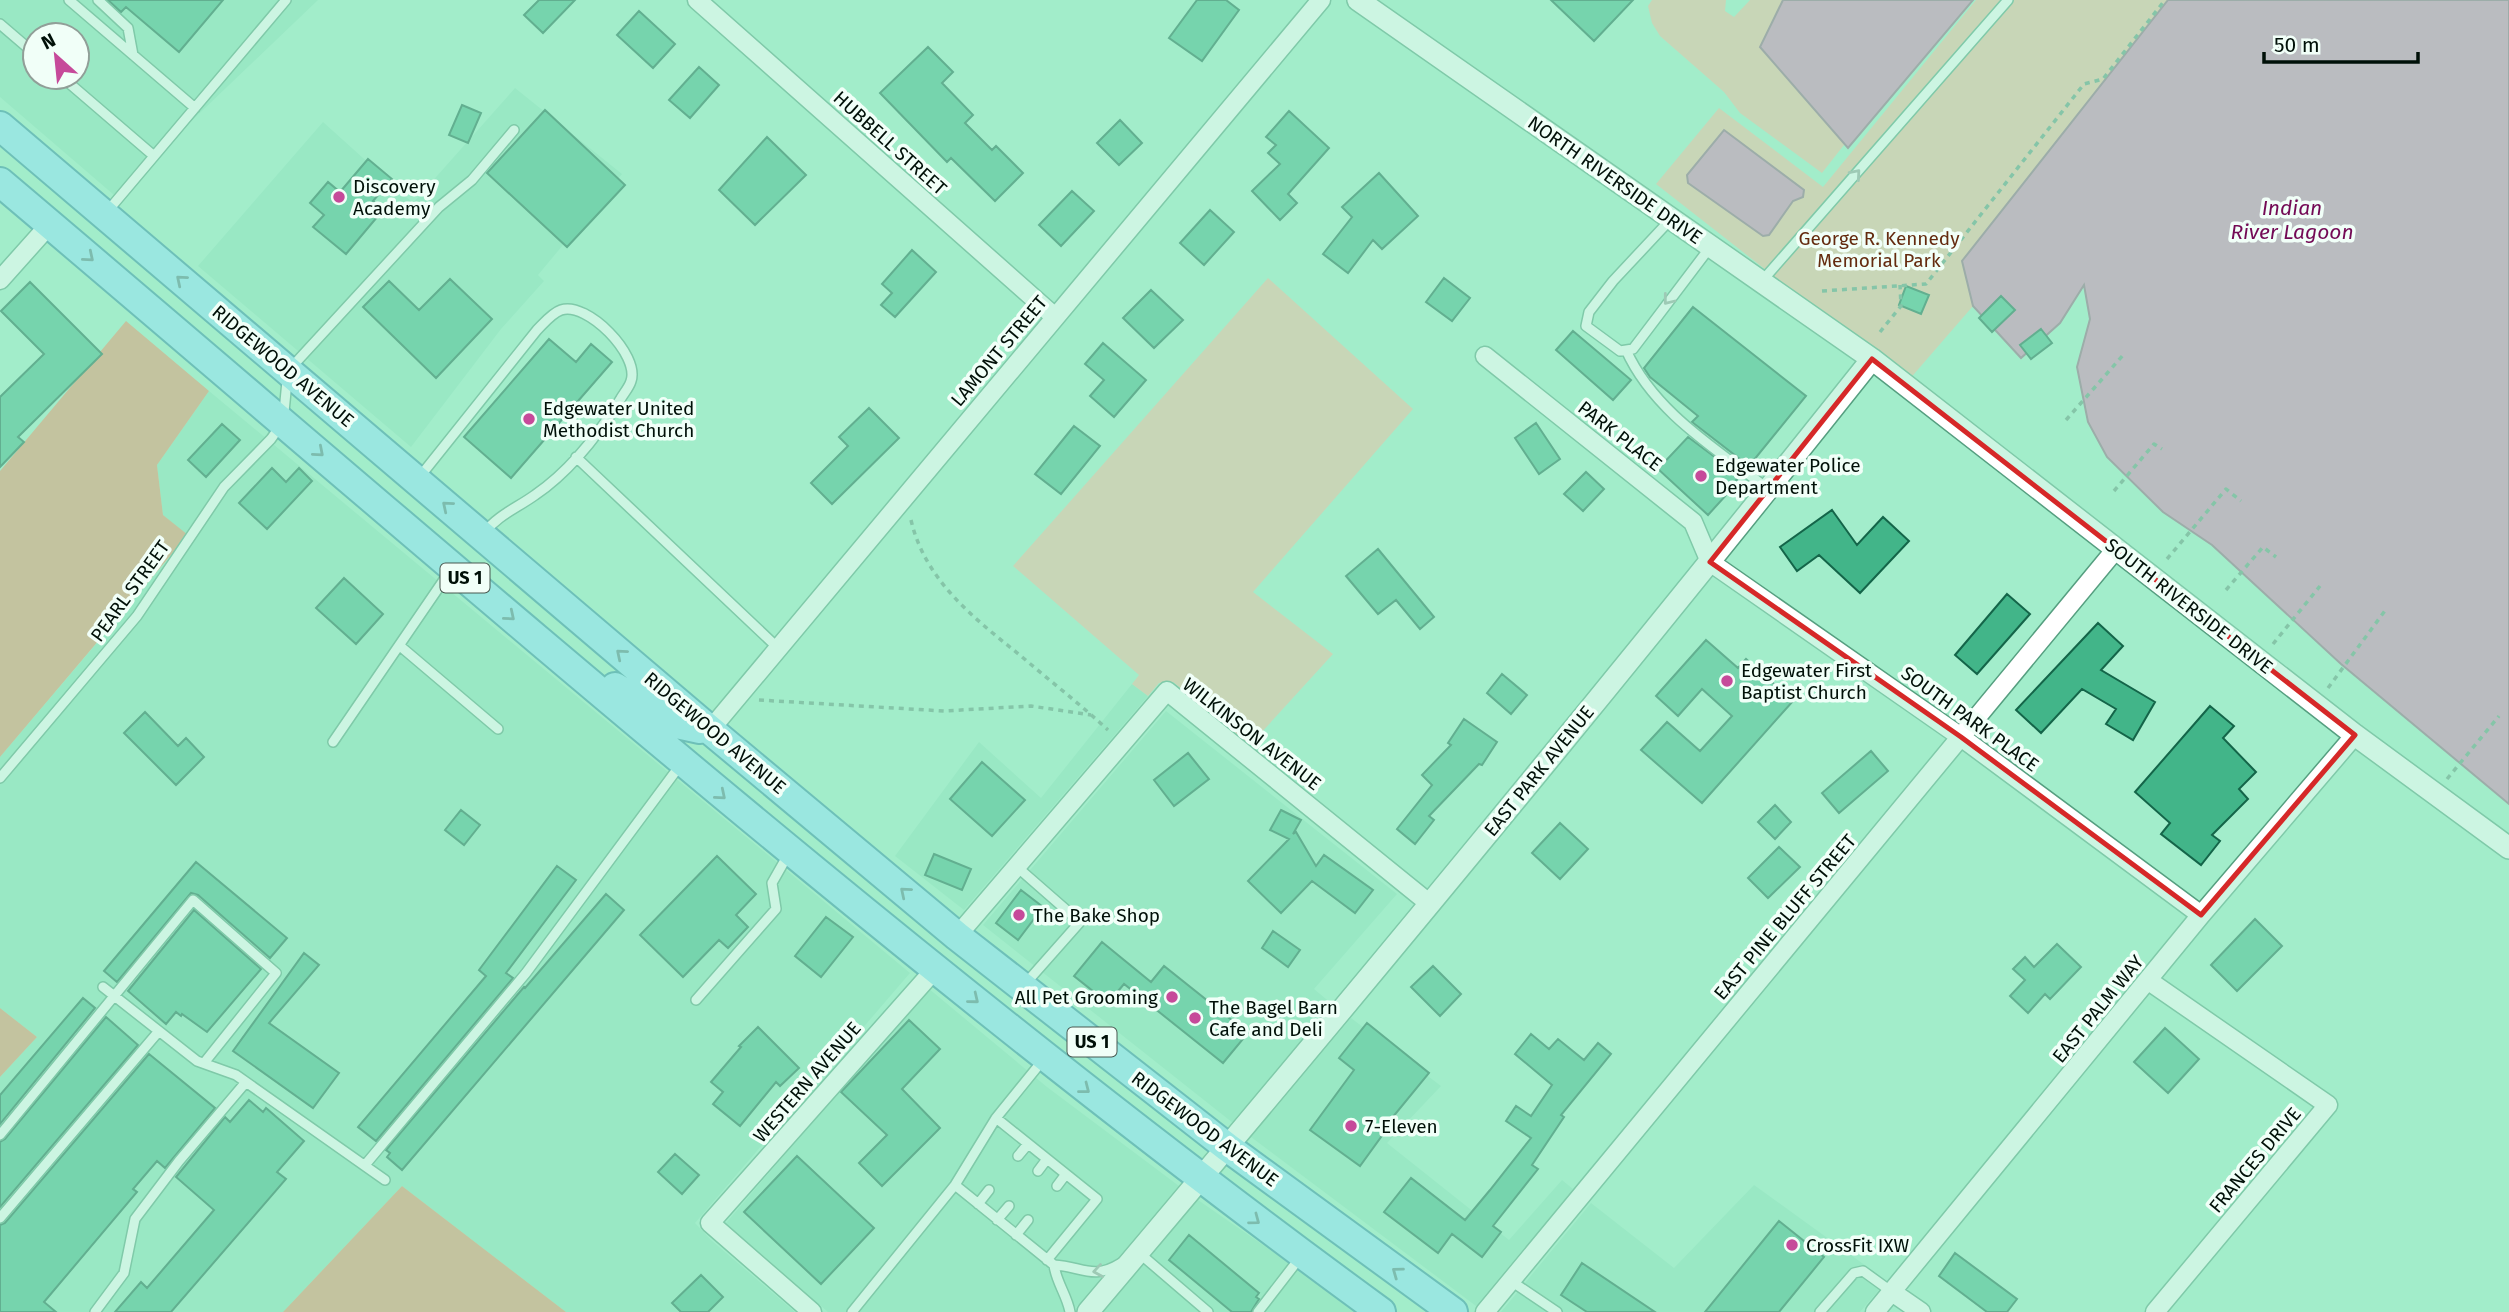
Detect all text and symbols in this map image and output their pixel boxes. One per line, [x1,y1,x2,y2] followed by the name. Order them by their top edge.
[21,21,91,91] north arrow
[2264,21,2418,65] scale bar
[38,28,59,54] text: N
[2274,32,2320,58] text: 50 m
[829,86,951,200] street label: HUBBELL STREET
[1523,111,1707,249] street label: NORTH RIVERSIDE DRIVE
[1848,169,1860,182] one-way arrow
[353,175,436,220] place label: Discovery Academy
[331,189,347,205] marker: Discovery Academy
[2230,195,2354,245] water label: Indian River Lagoon
[1798,227,1960,272] park label: George R. Kennedy Memorial Park
[81,249,94,261] one-way arrow
[176,275,188,288] one-way arrow
[946,291,1052,411] street label: LAMONT STREET
[1664,292,1677,305] one-way arrow
[207,300,359,432] street label: RIDGEWOOD AVENUE
[1573,396,1667,476] street label: PARK PLACE
[543,397,694,442] place label: Edgewater United Methodist Church
[521,411,537,427] marker: Edgewater United Methodist Church
[310,444,323,456] one-way arrow
[1715,454,1861,499] place label: Edgewater Police Department
[1693,468,1709,484] marker: Edgewater Police Department
[443,502,456,514] one-way arrow
[2101,533,2277,679] street label: SOUTH RIVERSIDE DRIVE
[86,536,175,646] street label: PEARL STREET
[440,564,490,592] road number: US 1
[502,608,515,620] one-way arrow
[616,650,629,662] one-way arrow
[1741,659,1872,704] place label: Edgewater First Baptist Church
[1897,661,2043,777] street label: SOUTH PARK PLACE
[639,667,791,799] street label: RIDGEWOOD AVENUE
[1178,673,1326,795] street label: WILKINSON AVENUE
[1719,673,1735,689] marker: Edgewater First Baptist Church
[1479,701,1599,841] street label: EAST PARK AVENUE
[713,787,726,799] one-way arrow
[1709,829,1861,1004] street label: EAST PINE BLUFF STREET
[900,888,913,901] one-way arrow
[1033,904,1160,927] place label: The Bake Shop
[1011,907,1027,923] marker: The Bake Shop
[2048,950,2149,1067] street label: EAST PALM WAY
[1015,986,1158,1009] place label: All Pet Grooming
[1164,989,1180,1005] marker: All Pet Grooming
[967,991,979,1004] one-way arrow
[1209,996,1338,1041] place label: The Bagel Barn Cafe and Deli
[1187,1010,1203,1026] marker: The Bagel Barn Cafe and Deli
[748,1017,866,1147] street label: WESTERN AVENUE
[1068,1028,1116,1056] road number: US 1
[1127,1066,1283,1192] street label: RIDGEWOOD AVENUE
[1077,1080,1090,1093] one-way arrow
[2204,1103,2306,1217] street label: FRANCES DRIVE
[1365,1115,1438,1138] place label: 7-Eleven
[1343,1118,1359,1134] marker: 7-Eleven
[1248,1211,1260,1224] one-way arrow
[1806,1234,1910,1257] place label: CrossFit IXW
[1784,1237,1800,1253] marker: CrossFit IXW
[1092,1263,1104,1278] one-way arrow
[1393,1268,1405,1280] one-way arrow

